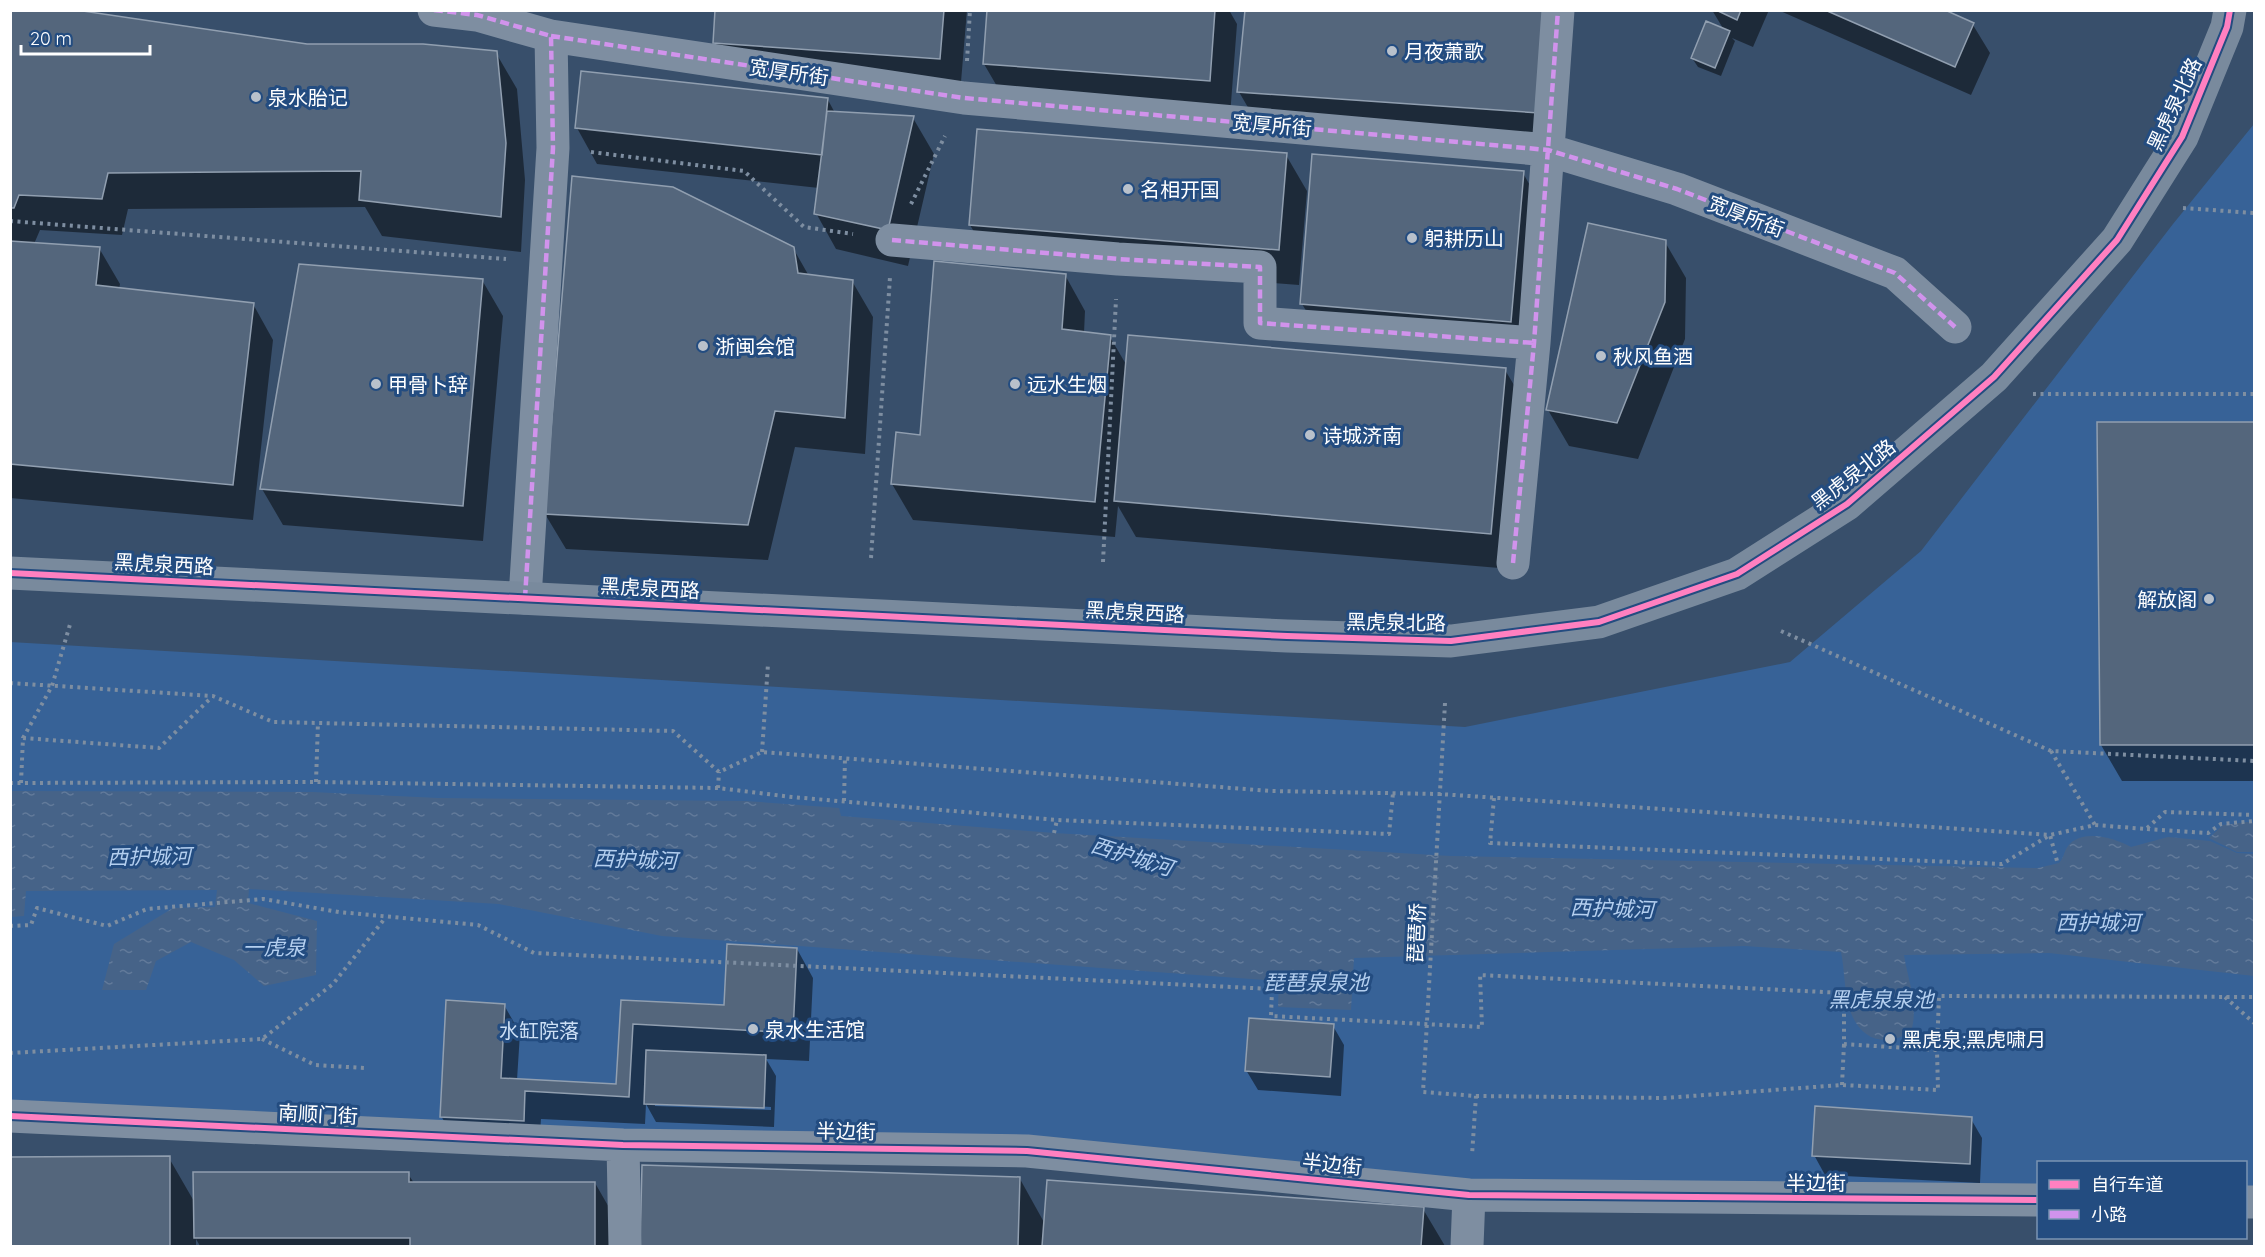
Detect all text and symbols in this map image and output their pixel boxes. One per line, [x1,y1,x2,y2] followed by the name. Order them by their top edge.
[21,18,150,56] scale bar
[30,27,72,50] text: 20 m
[1404,39,1484,64] place label: 月夜萧歌
[1385,44,1399,58] marker: 月夜萧歌
[2142,53,2206,155] street label: 黑虎泉北路
[748,54,830,90] street label: 宽厚所街
[268,85,348,110] place label: 泉水胎记
[249,90,263,104] marker: 泉水胎记
[1231,109,1313,141] street label: 宽厚所街
[1140,177,1220,202] place label: 名相开国
[1121,182,1135,196] marker: 名相开国
[1704,190,1788,242] street label: 宽厚所街
[1424,226,1504,251] place label: 躬耕历山
[1405,231,1419,245] marker: 躬耕历山
[715,334,795,359] place label: 浙闽会馆
[696,339,710,353] marker: 浙闽会馆
[1613,344,1693,369] place label: 秋风鱼酒
[1594,349,1608,363] marker: 秋风鱼酒
[388,372,468,397] place label: 甲骨卜辞
[1027,372,1107,397] place label: 远水生烟
[369,377,383,391] marker: 甲骨卜辞
[1008,377,1022,391] marker: 远水生烟
[1322,423,1402,448] place label: 诗城济南
[1303,428,1317,442] marker: 诗城济南
[1806,433,1900,515] street label: 黑虎泉北路
[113,549,215,579] street label: 黑虎泉西路
[599,573,701,603] street label: 黑虎泉西路
[2137,587,2197,612] place label: 解放阁
[2202,592,2216,606] marker: 解放阁
[1084,597,1186,627] street label: 黑虎泉西路
[1346,609,1446,635] street label: 黑虎泉北路
[1088,831,1180,882] water label: 西护城河
[107,842,195,870] water label: 西护城河
[593,845,681,874] water label: 西护城河
[1570,894,1658,923] water label: 西护城河
[1402,902,1430,964] street label: 琵琶桥
[2056,909,2144,935] water label: 西护城河
[243,934,306,960] water label: 一虎泉
[1264,969,1370,995] water label: 琵琶泉泉池
[1829,986,1935,1012] water label: 黑虎泉泉池
[765,1017,865,1042] place label: 泉水生活馆
[499,1018,579,1043] park label: 水缸院落
[746,1022,760,1036] marker: 泉水生活馆
[1902,1027,2046,1052] place label: 黑虎泉;黑虎啸月
[1883,1032,1897,1046] marker: 黑虎泉;黑虎啸月
[277,1099,359,1129] street label: 南顺门街
[816,1118,876,1144] street label: 半边街
[1301,1148,1363,1180] street label: 半边街
[2037,1161,2247,1239] legend
[1786,1170,1846,1195] street label: 半边街
[2091,1173,2163,1196] text: 自行车道
[2091,1203,2127,1226] text: 小路

